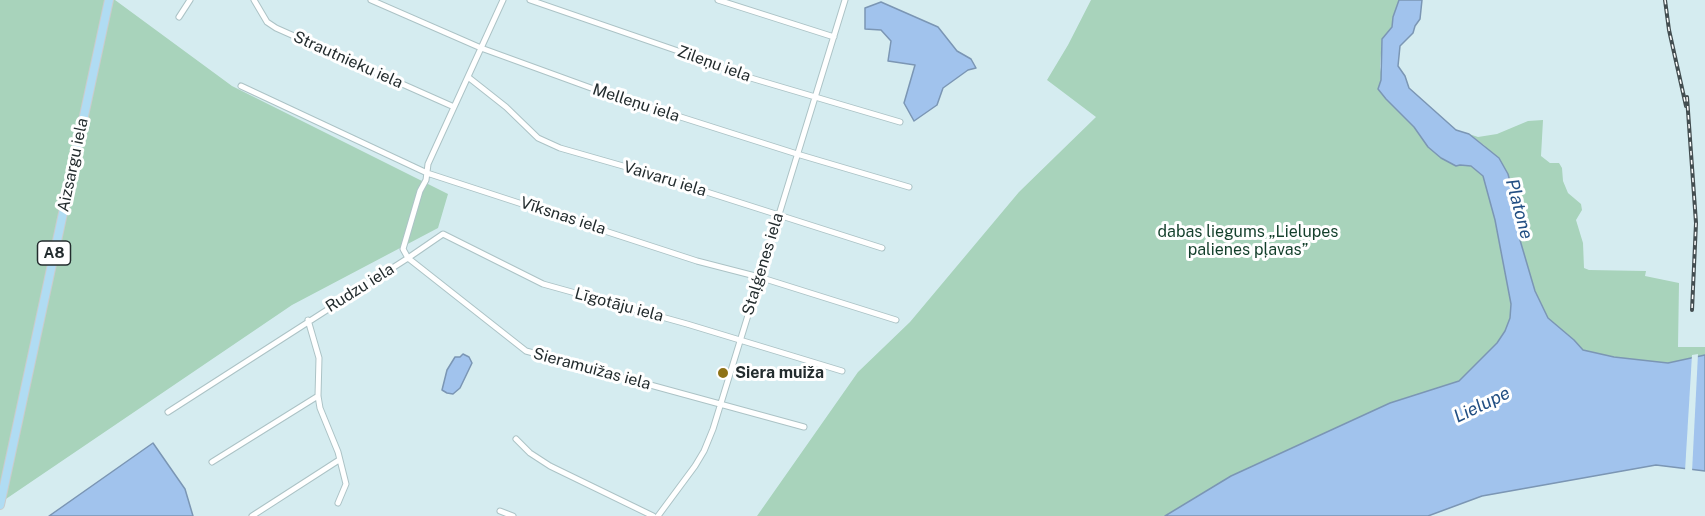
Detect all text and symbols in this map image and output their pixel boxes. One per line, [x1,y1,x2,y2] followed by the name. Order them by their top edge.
[290,27,406,93] street label: Strautnieku iela
[675,42,753,86] street label: Zileņu iela
[590,80,682,126] street label: Melleņu iela
[54,116,92,214] street label: Aizsargu iela
[621,157,709,201] street label: Vaivaru iela
[1501,176,1537,242] water label: Platone
[518,193,608,239] street label: Vīksnas iela
[738,210,788,318] street label: Staļģenes iela
[1158,222,1338,260] park label: dabas liegums „Lielupes palienes pļavas”
[38,241,70,265] road number: A8
[322,259,398,317] street label: Rudzu iela
[572,284,666,326] street label: Līgotāju iela
[531,344,653,394] street label: Sieramuižas iela
[735,363,824,383] place label: Siera muiža
[716,366,730,380] marker: Siera muiža
[1450,382,1514,428] water label: Lielupe

